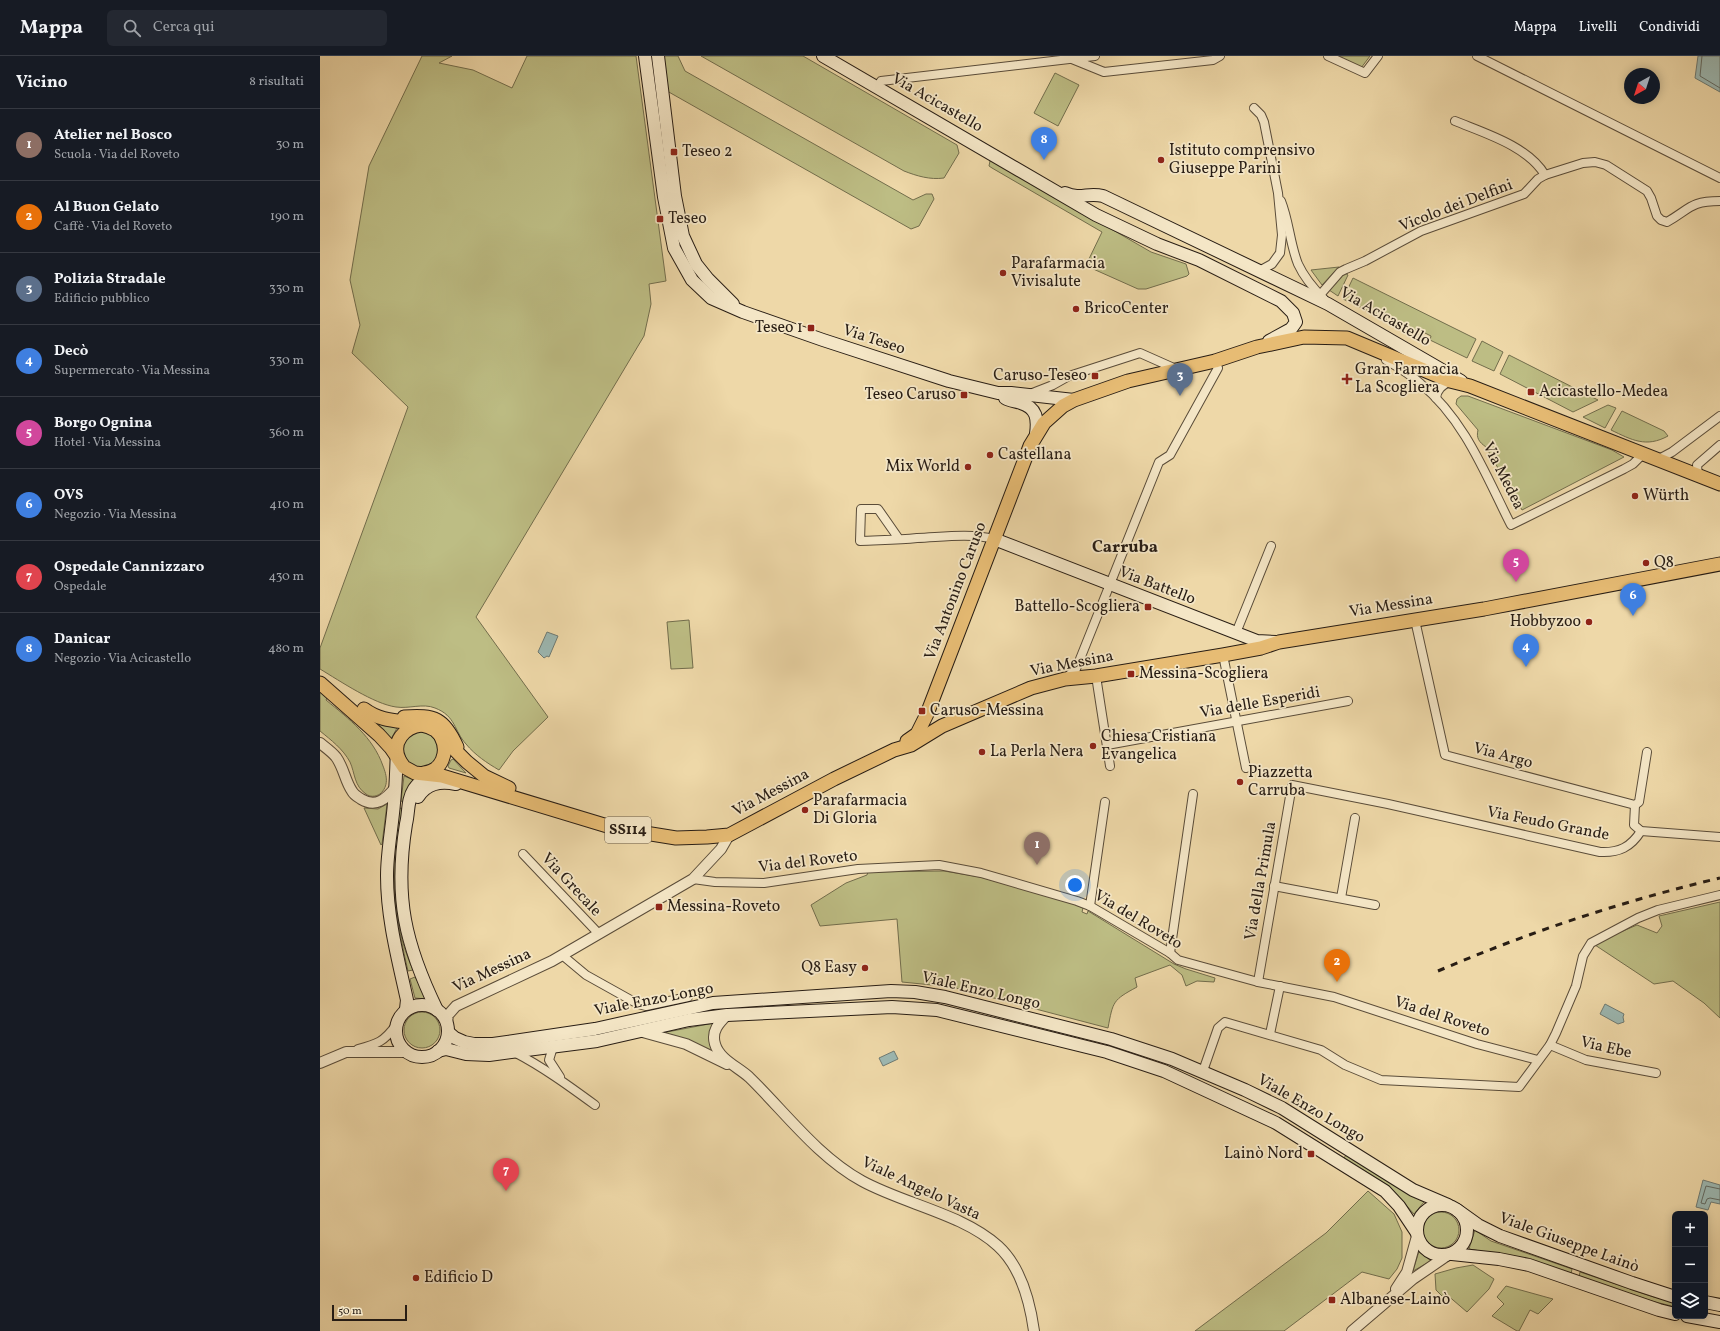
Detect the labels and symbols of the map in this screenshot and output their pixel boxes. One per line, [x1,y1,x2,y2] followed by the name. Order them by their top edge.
[887,68,987,138] street label: Via Acicastello
[1624,68,1660,104] north arrow
[1031,127,1057,160] pin: 8
[1169,140,1315,180] place label: Istituto comprensivo Giuseppe Parini
[682,141,733,163] place label: Teseo 2
[669,147,679,157] marker: Teseo 2
[1156,155,1166,165] marker: Istituto comprensivo Giuseppe Parini
[1396,174,1516,238] street label: Vicolo dei Delfini
[668,208,707,230] place label: Teseo
[655,214,665,224] marker: Teseo
[1011,253,1105,293] place label: Parafarmacia Vivisalute
[998,268,1008,278] marker: Parafarmacia Vivisalute
[1335,282,1435,352] street label: Via Acicastello
[1084,298,1169,320] place label: BricoCenter
[1071,304,1081,314] marker: BricoCenter
[755,317,803,339] place label: Teseo 1
[840,320,908,360] street label: Via Teseo
[806,323,816,333] marker: Teseo 1
[1355,359,1459,399] place label: Gran Farmacia La Scogliera
[1167,363,1193,396] pin: 3
[993,365,1087,387] place label: Caruso-Teseo
[1090,371,1100,381] marker: Caruso-Teseo
[1342,374,1352,384] marker: Gran Farmacia La Scogliera
[1539,381,1668,403] place label: Acicastello-Medea
[865,384,956,406] place label: Teseo Caruso
[1526,387,1536,397] marker: Acicastello-Medea
[959,390,969,400] marker: Teseo Caruso
[1477,439,1529,513] street label: Via Medea
[998,444,1071,466] place label: Castellana
[985,450,995,460] marker: Castellana
[885,456,960,478] place label: Mix World
[963,462,973,472] marker: Mix World
[1643,485,1689,507] place label: Würth
[1630,491,1640,501] marker: Würth
[920,519,992,663] street label: Via Antonino Caruso
[1092,536,1158,559] district label: Carruba
[1503,549,1529,582] pin: 5
[1654,552,1674,574] place label: Q8
[1641,558,1651,568] marker: Q8
[1116,561,1198,611] street label: Via Battello
[1620,583,1646,616] pin: 6
[1348,589,1434,623] street label: Via Messina
[1014,596,1140,618] place label: Battello-Scogliera
[1143,602,1153,612] marker: Battello-Scogliera
[1510,611,1581,633] place label: Hobbyzoo
[1584,617,1594,627] marker: Hobbyzoo
[1513,634,1539,667] pin: 4
[1028,645,1116,683] street label: Via Messina
[1139,663,1268,685] place label: Messina-Scogliera
[1126,669,1136,679] marker: Messina-Scogliera
[1198,682,1322,724] street label: Via delle Esperidi
[930,700,1044,722] place label: Caruso-Messina
[917,706,927,716] marker: Caruso-Messina
[1101,726,1216,766] place label: Chiesa Cristiana Evangelica
[1471,738,1535,774] street label: Via Argo
[990,741,1084,763] place label: La Perla Nera
[1088,741,1098,751] marker: Chiesa Cristiana Evangelica
[977,747,987,757] marker: La Perla Nera
[1248,762,1313,802] place label: Piazzetta Carruba
[729,763,813,823] street label: Via Messina
[1235,777,1245,787] marker: Piazzetta Carruba
[813,790,907,830] place label: Parafarmacia Di Gloria
[1485,801,1611,847] street label: Via Feudo Grande
[800,805,810,815] marker: Parafarmacia Di Gloria
[605,817,651,843] road number: SS114
[1240,820,1282,942] street label: Via della Primula
[1024,832,1050,865] pin: 1
[757,845,859,879] street label: Via del Roveto
[536,848,606,922] street label: Via Grecale
[1065,875,1085,895] your location
[1090,885,1186,955] street label: Via del Roveto
[667,896,780,918] place label: Messina-Roveto
[654,902,664,912] marker: Messina-Roveto
[449,943,535,999] street label: Via Messina
[1324,949,1350,982] pin: 2
[801,957,857,979] place label: Q8 Easy
[860,963,870,973] marker: Q8 Easy
[920,967,1042,1015] street label: Viale Enzo Longo
[592,978,716,1022] street label: Viale Enzo Longo
[1391,991,1493,1043] street label: Via del Roveto
[1578,1031,1634,1065] street label: Via Ebe
[1253,1069,1369,1149] street label: Viale Enzo Longo
[1224,1143,1303,1165] place label: Lainò Nord
[1306,1149,1316,1159] marker: Lainò Nord
[858,1152,984,1226] street label: Viale Angelo Vasta
[493,1158,519,1191] pin: 7
[1496,1207,1642,1279] street label: Viale Giuseppe Lainò
[424,1267,493,1289] place label: Edificio D
[411,1273,421,1283] marker: Edificio D
[1340,1289,1450,1311] place label: Albanese-Lainò
[1327,1295,1337,1305] marker: Albanese-Lainò
[332,1303,407,1322] scale bar

